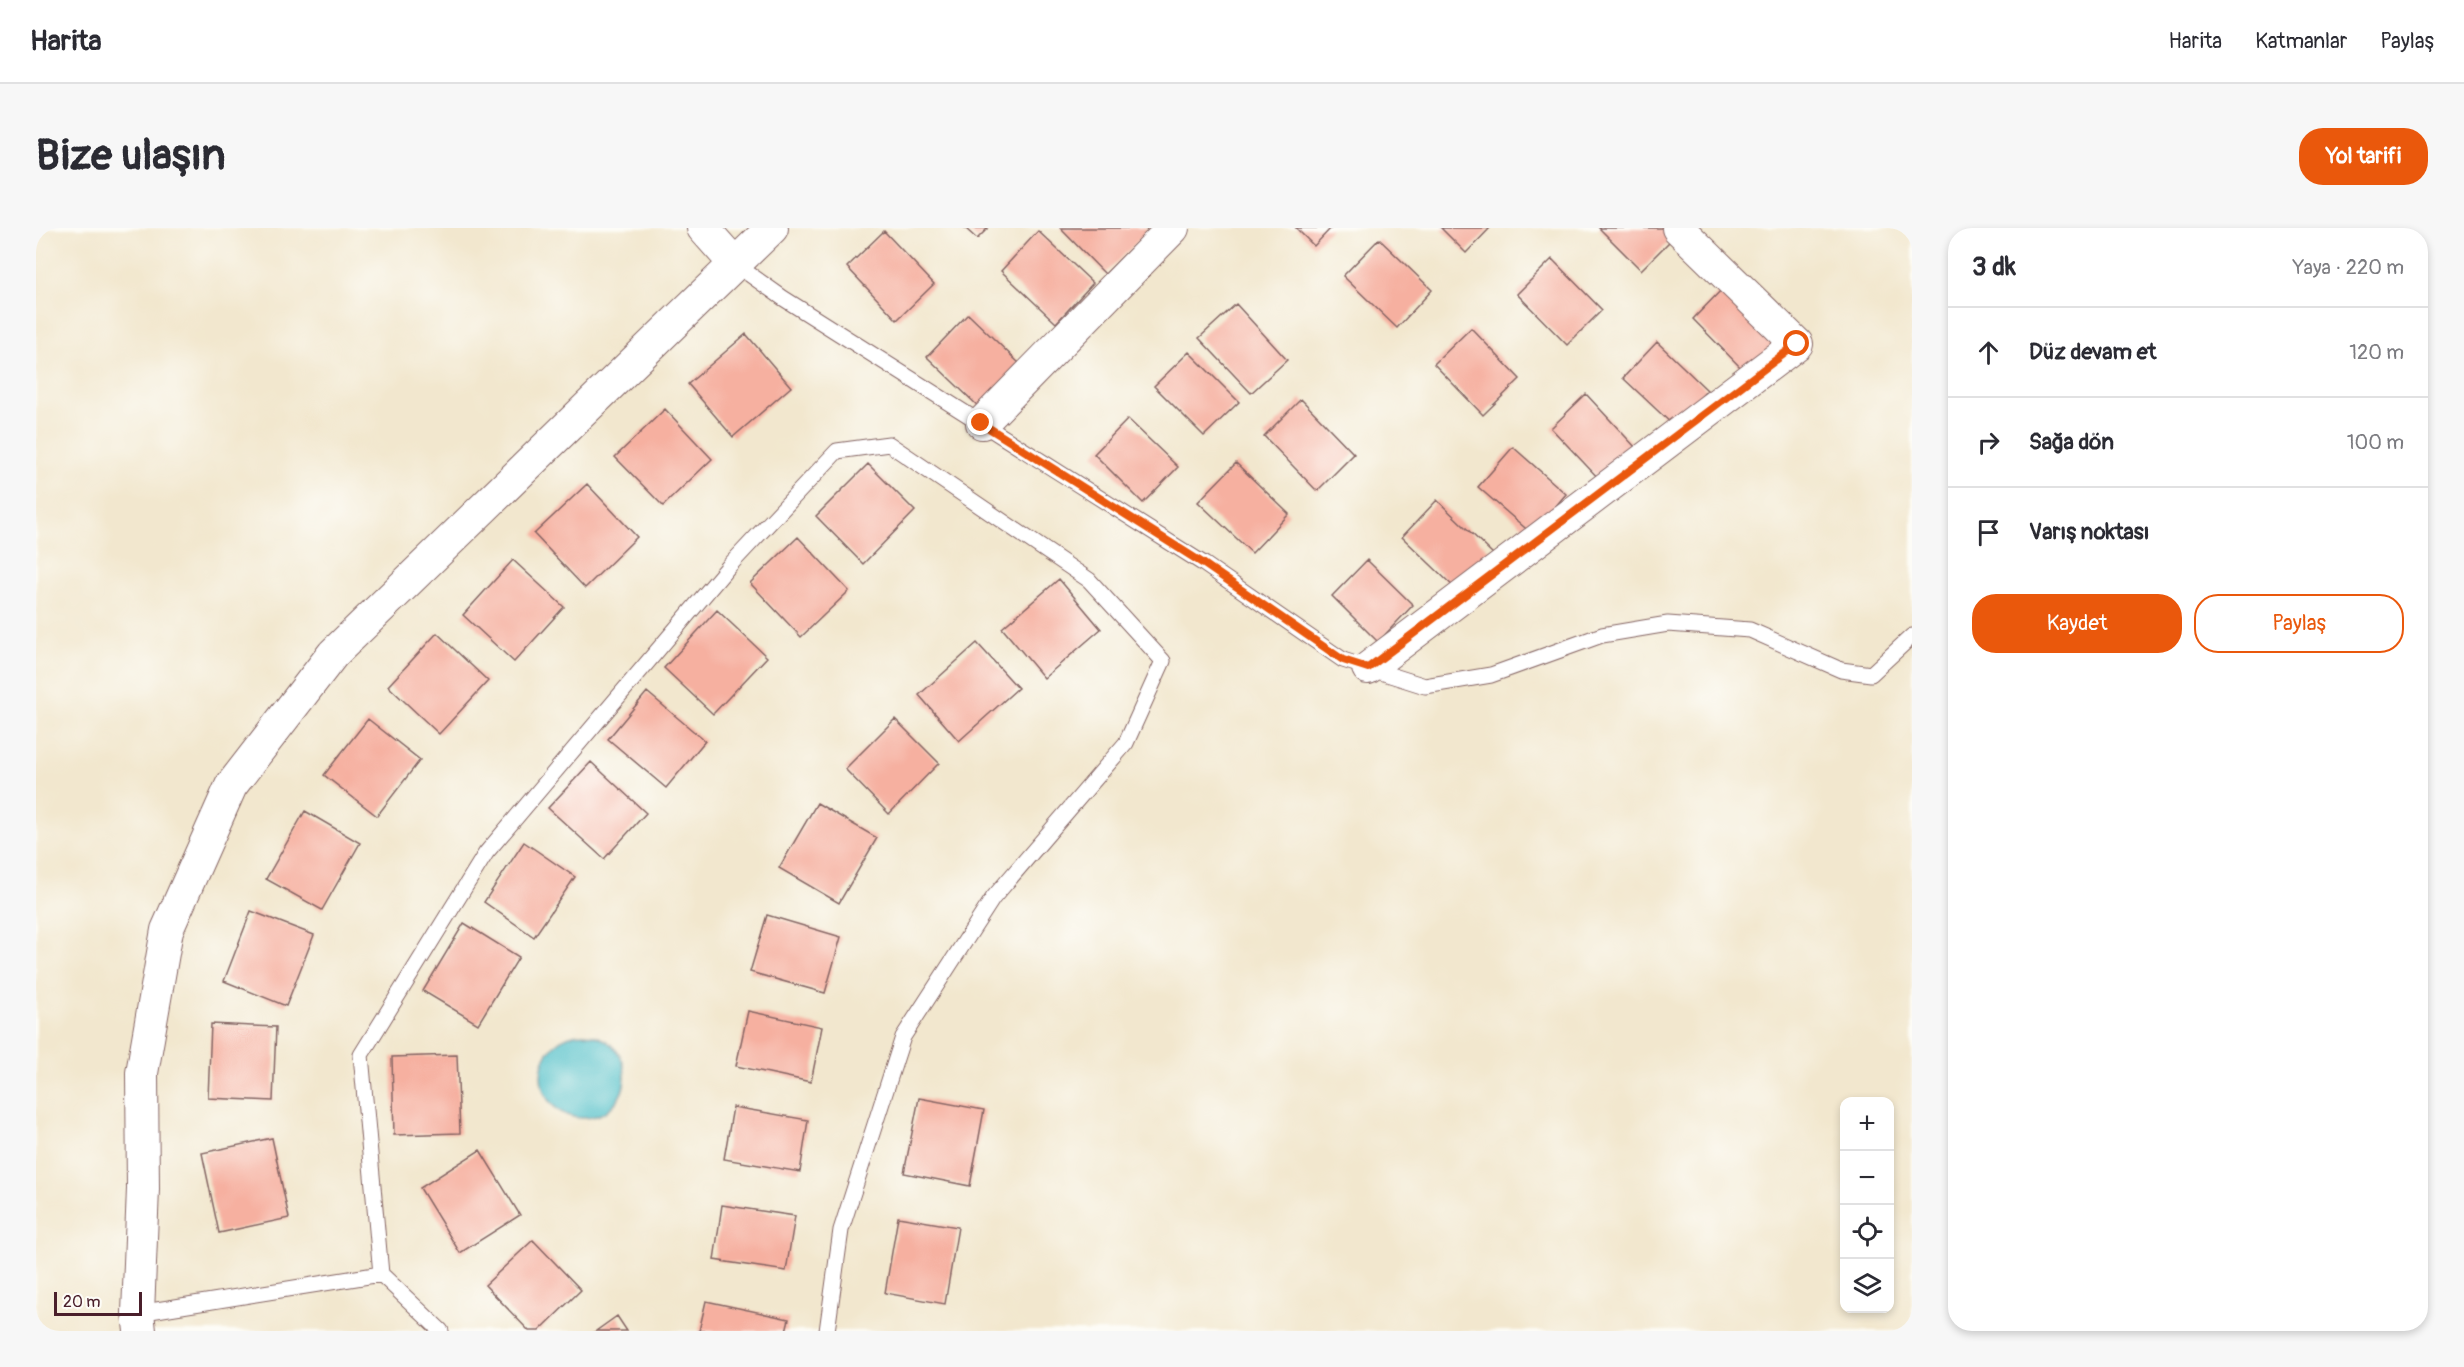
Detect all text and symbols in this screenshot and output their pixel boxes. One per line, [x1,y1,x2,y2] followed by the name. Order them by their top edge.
[30,24,101,59] text: Harita
[2169,28,2222,55] text: Harita
[2255,28,2347,55] text: Katmanlar
[2380,28,2434,55] text: Paylaş
[2299,128,2428,185] button: Yol tarifi
[36,130,226,182] text: Bize ulaşın
[1972,251,2016,283] text: 3 dk
[2293,255,2404,280] text: Yaya · 220 m
[1783,330,1809,356] route start
[1972,336,2005,369] icon: ahead
[2029,338,2156,366] text: Düz devam et
[2349,340,2404,365] text: 120 m
[967,409,993,435] route end
[1972,426,2005,459] icon: right
[2029,428,2114,456] text: Sağa dön
[2347,430,2404,455] text: 100 m
[1972,516,2005,549] icon: arrive
[2029,518,2150,546] text: Varış noktası
[1972,594,2182,653] button: Kaydet
[2194,594,2404,653] button: Paylaş
[1840,1097,1894,1313] map controls
[1840,1097,1894,1151] button: +
[1840,1151,1894,1205] button: −
[1840,1205,1894,1259] button: locate
[1840,1259,1894,1313] button: layers
[54,1289,142,1316] scale bar
[63,1292,101,1312] text: 20 m

